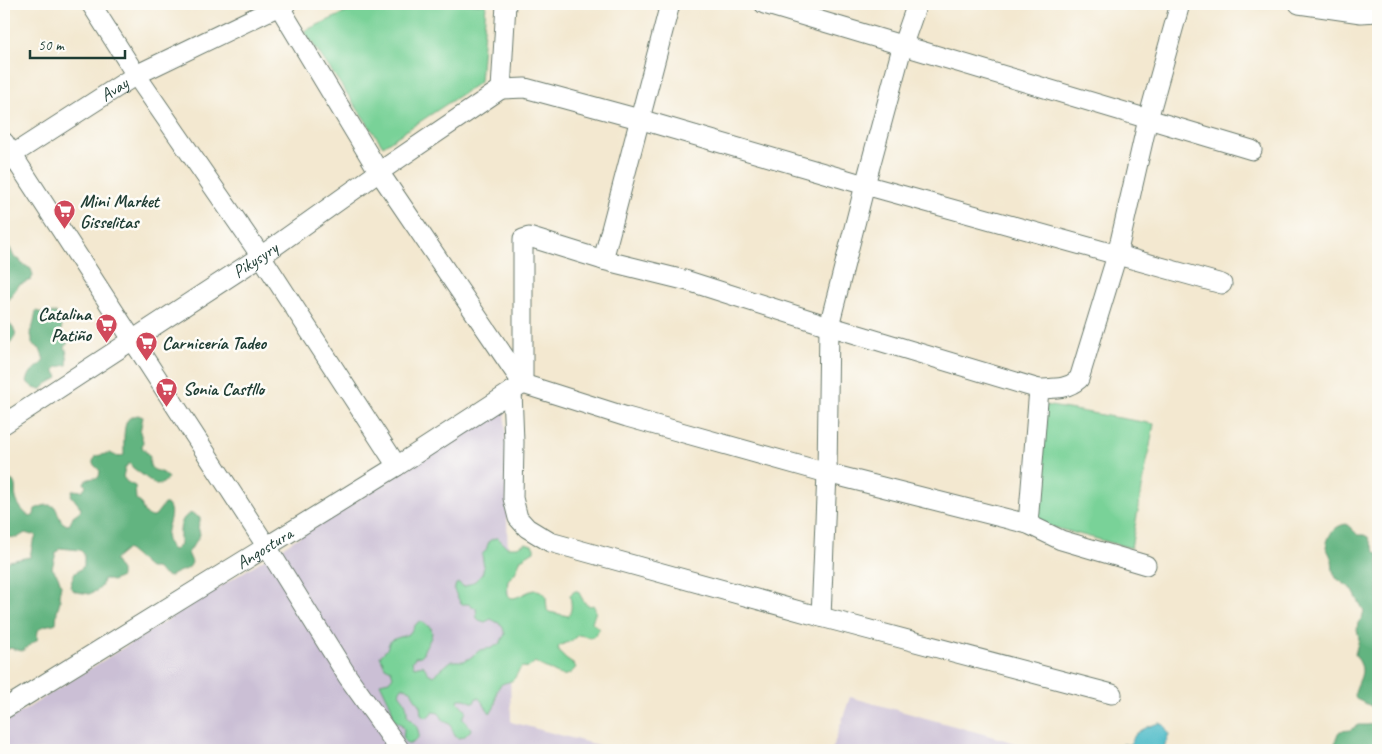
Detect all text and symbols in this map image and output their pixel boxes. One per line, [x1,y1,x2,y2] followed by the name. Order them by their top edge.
[30,28,125,60] scale bar
[38,36,65,55] text: 50 m
[96,71,134,106] street label: Avay
[80,190,161,233] place label: Mini Market Gisselitas
[52,199,76,230] supermarket icon: Mini Market Gisselitas
[228,236,283,283] street label: Pikysyry
[38,303,93,346] place label: Catalina Patiño
[95,312,119,343] supermarket icon: Catalina Patiño
[134,331,158,362] supermarket icon: Carnicería Tadeo
[162,332,267,354] place label: Carnicería Tadeo
[155,377,179,408] supermarket icon: Sonia Castllo
[183,378,265,400] place label: Sonia Castllo
[232,521,298,574] street label: Angostura

